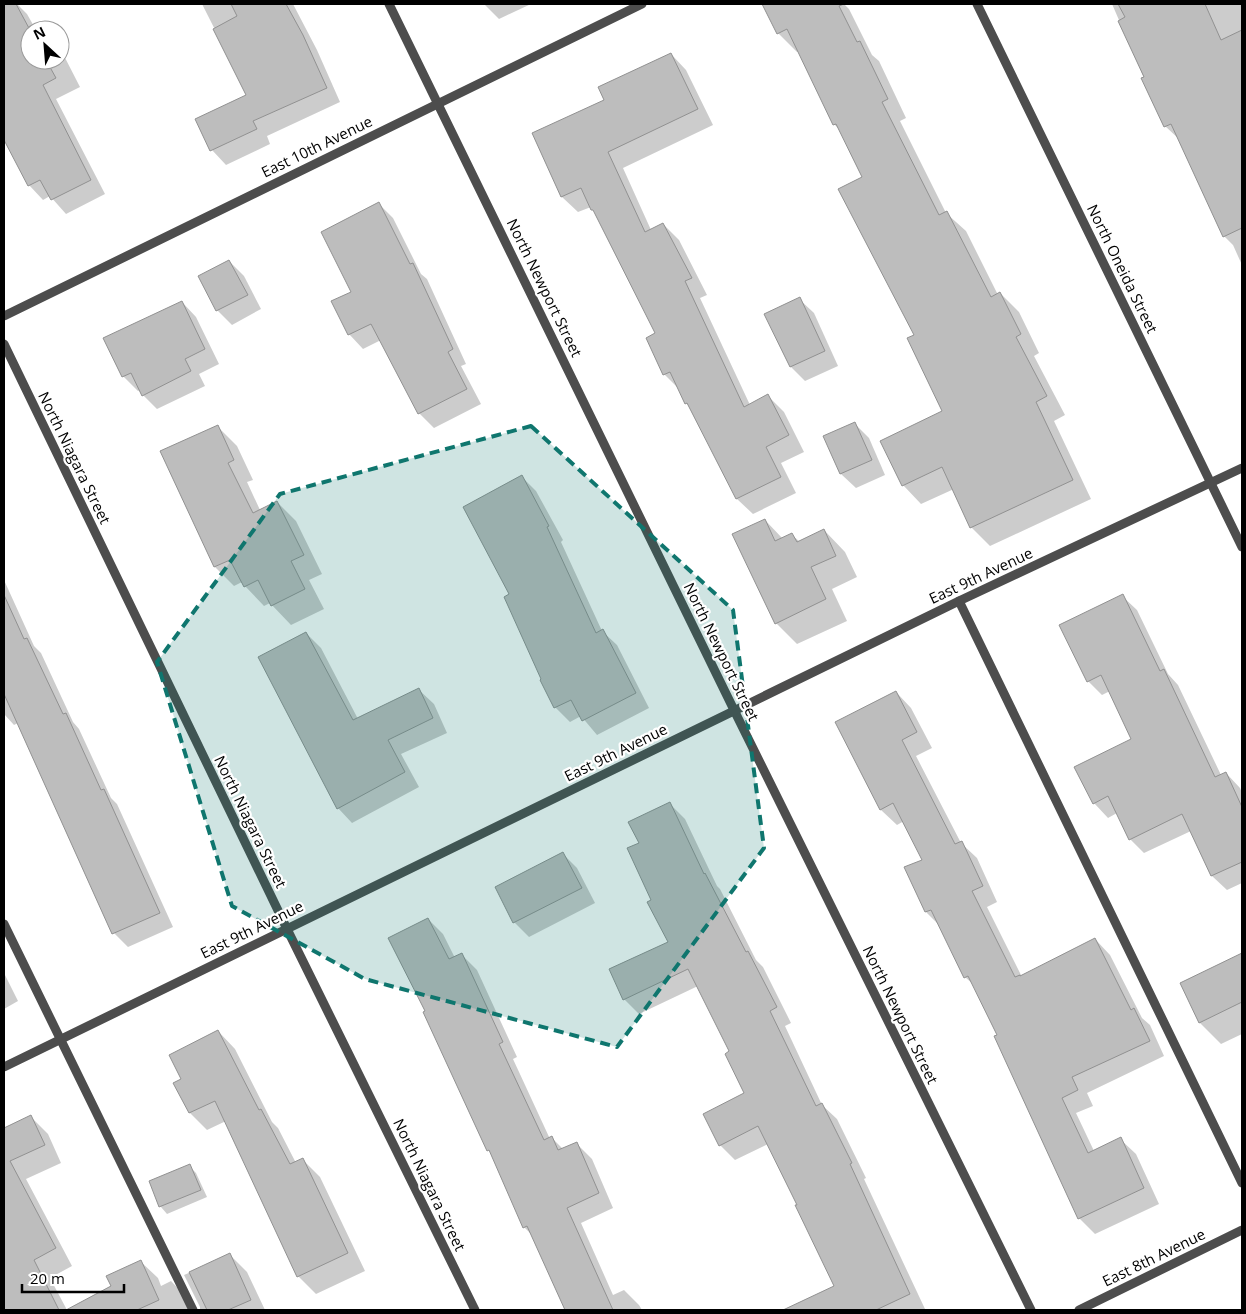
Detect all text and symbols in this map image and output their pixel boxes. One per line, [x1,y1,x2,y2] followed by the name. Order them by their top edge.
[20,20,70,70] north arrow
[30,22,48,44] text: N
[258,111,375,182] street label: East 10th Avenue
[1083,201,1163,336] street label: North Oneida Street
[503,215,587,360] street label: North Newport Street
[34,388,116,527] street label: North Niagara Street
[925,542,1036,608] street label: East 9th Avenue
[680,579,764,724] street label: North Newport Street
[561,718,670,786] street label: East 9th Avenue
[210,752,292,891] street label: North Niagara Street
[197,895,306,963] street label: East 9th Avenue
[859,942,943,1087] street label: North Newport Street
[389,1115,471,1254] street label: North Niagara Street
[1099,1223,1208,1291] street label: East 8th Avenue
[22,1262,125,1294] scale bar
[30,1268,65,1288] text: 20 m

